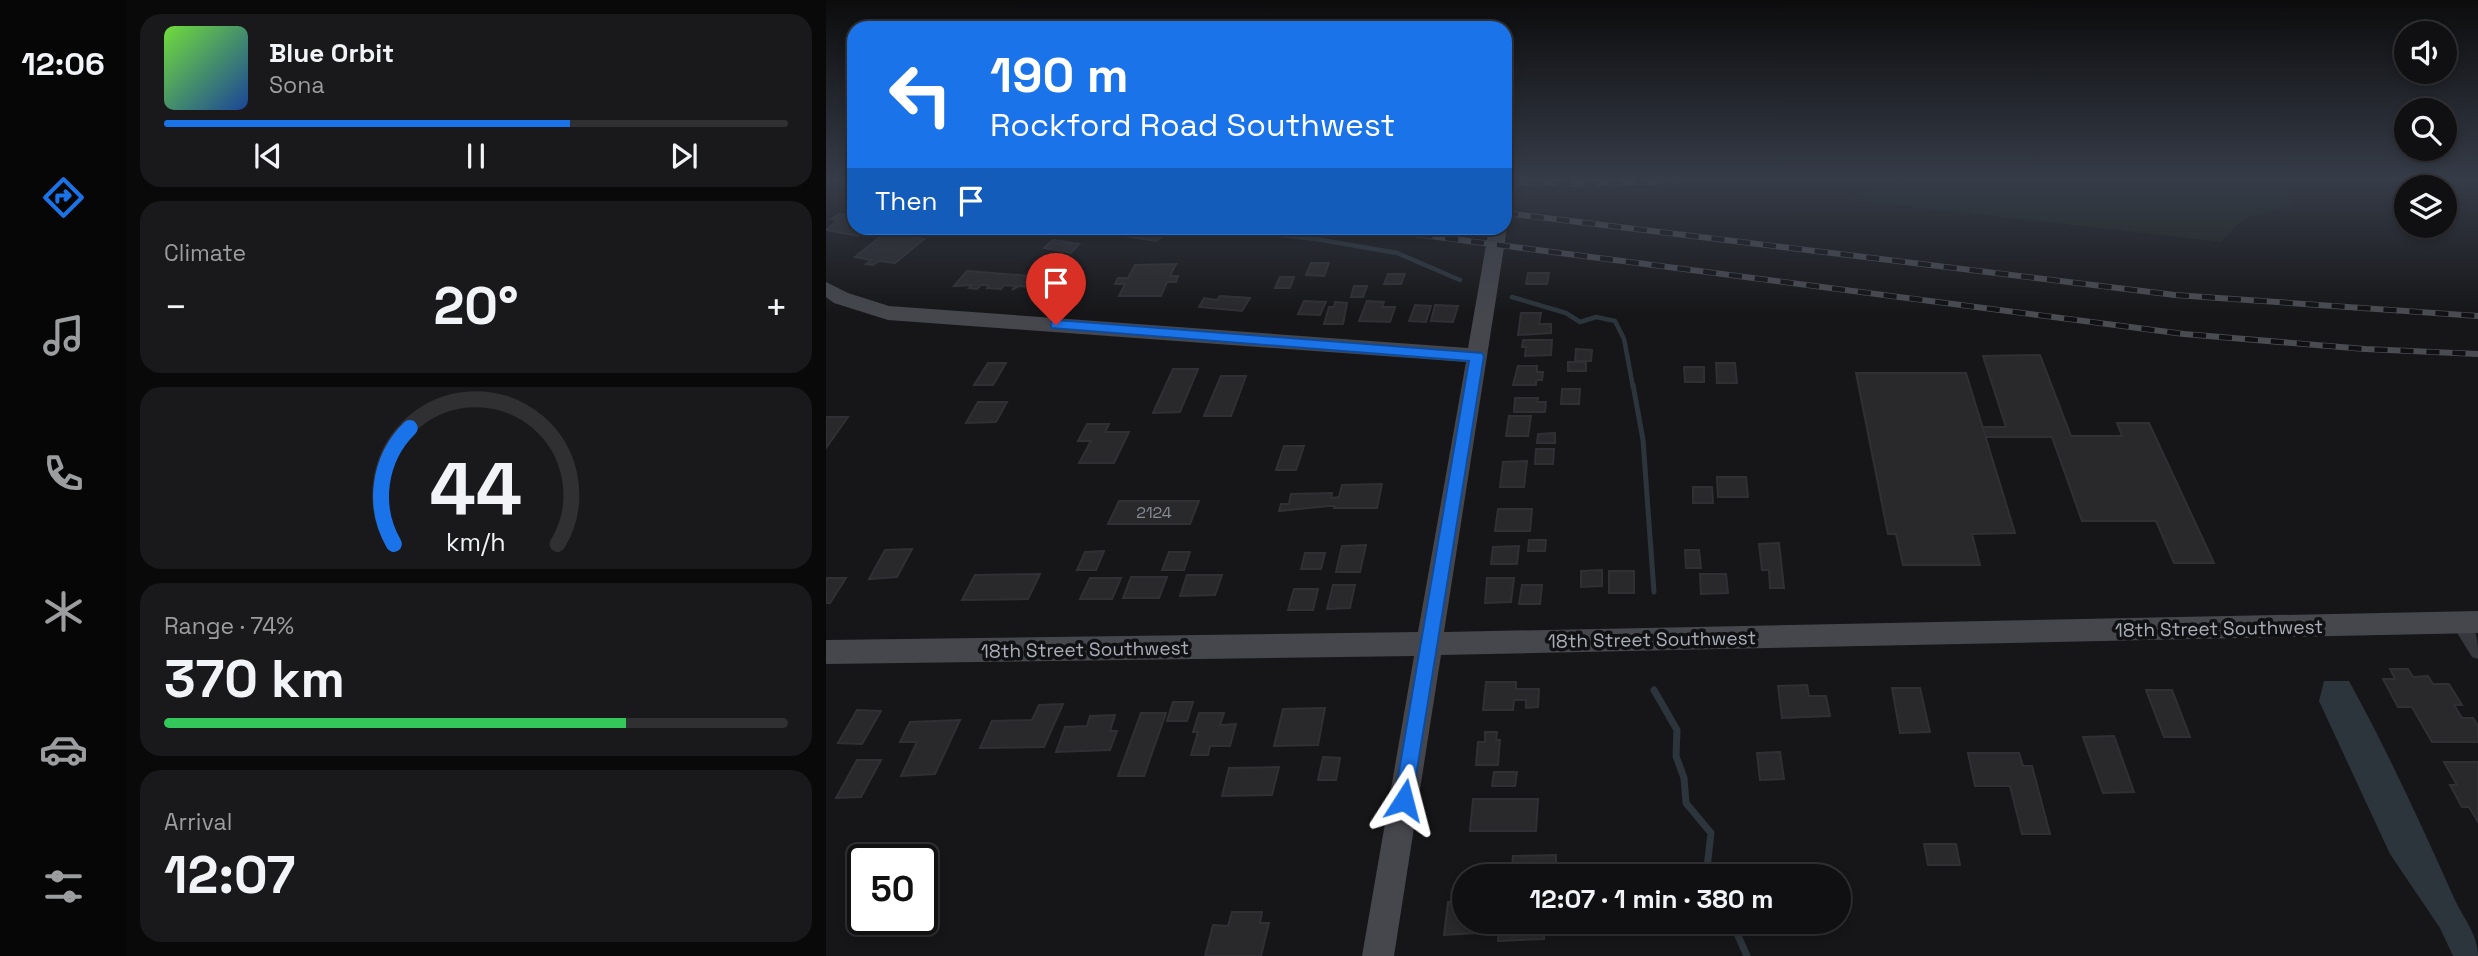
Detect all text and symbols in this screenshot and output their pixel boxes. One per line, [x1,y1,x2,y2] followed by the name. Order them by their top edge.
[2394,21,2457,238] map controls
[2394,21,2457,84] button: sound
[269,36,394,70] text: Blue Orbit
[21,44,105,84] text: 12:06
[990,44,1128,106] text: 190 m
[875,49,966,140] icon: left
[269,70,325,100] text: Sona
[2394,98,2457,161] button: search
[990,105,1395,145] text: Rockford Road Southwest
[249,137,287,175] icon: previous
[457,137,495,175] icon: pause
[665,137,703,175] icon: next
[39,173,88,222] icon: directions
[2394,175,2457,238] button: layers
[952,182,990,220] icon: arrive
[875,184,938,218] text: Then
[164,238,246,268] text: Climate
[1026,253,1086,325] pin
[1037,264,1075,302] icon: arrive
[433,273,519,339] text: 20°
[164,283,188,331] text: −
[764,283,788,331] text: +
[39,311,88,360] icon: music
[430,442,522,535] text: 44
[39,449,88,498] icon: phone
[1136,502,1172,523] house number: 2124
[446,526,506,558] text: km/h
[39,587,88,636] icon: climate
[164,611,294,641] text: Range · 74%
[2115,614,2323,643] street label: 18th Street Southwest
[1548,625,1756,654] street label: 18th Street Southwest
[981,635,1189,664] street label: 18th Street Southwest
[164,646,345,712] text: 370 km
[39,725,88,774] icon: car
[1367,763,1441,837] position arrow
[164,807,232,837] text: Arrival
[164,842,295,908] text: 12:07
[847,844,938,935] speed limit sign: 50
[39,862,88,911] icon: filters
[1530,882,1773,916] text: 12:07 · 1 min · 380 m

